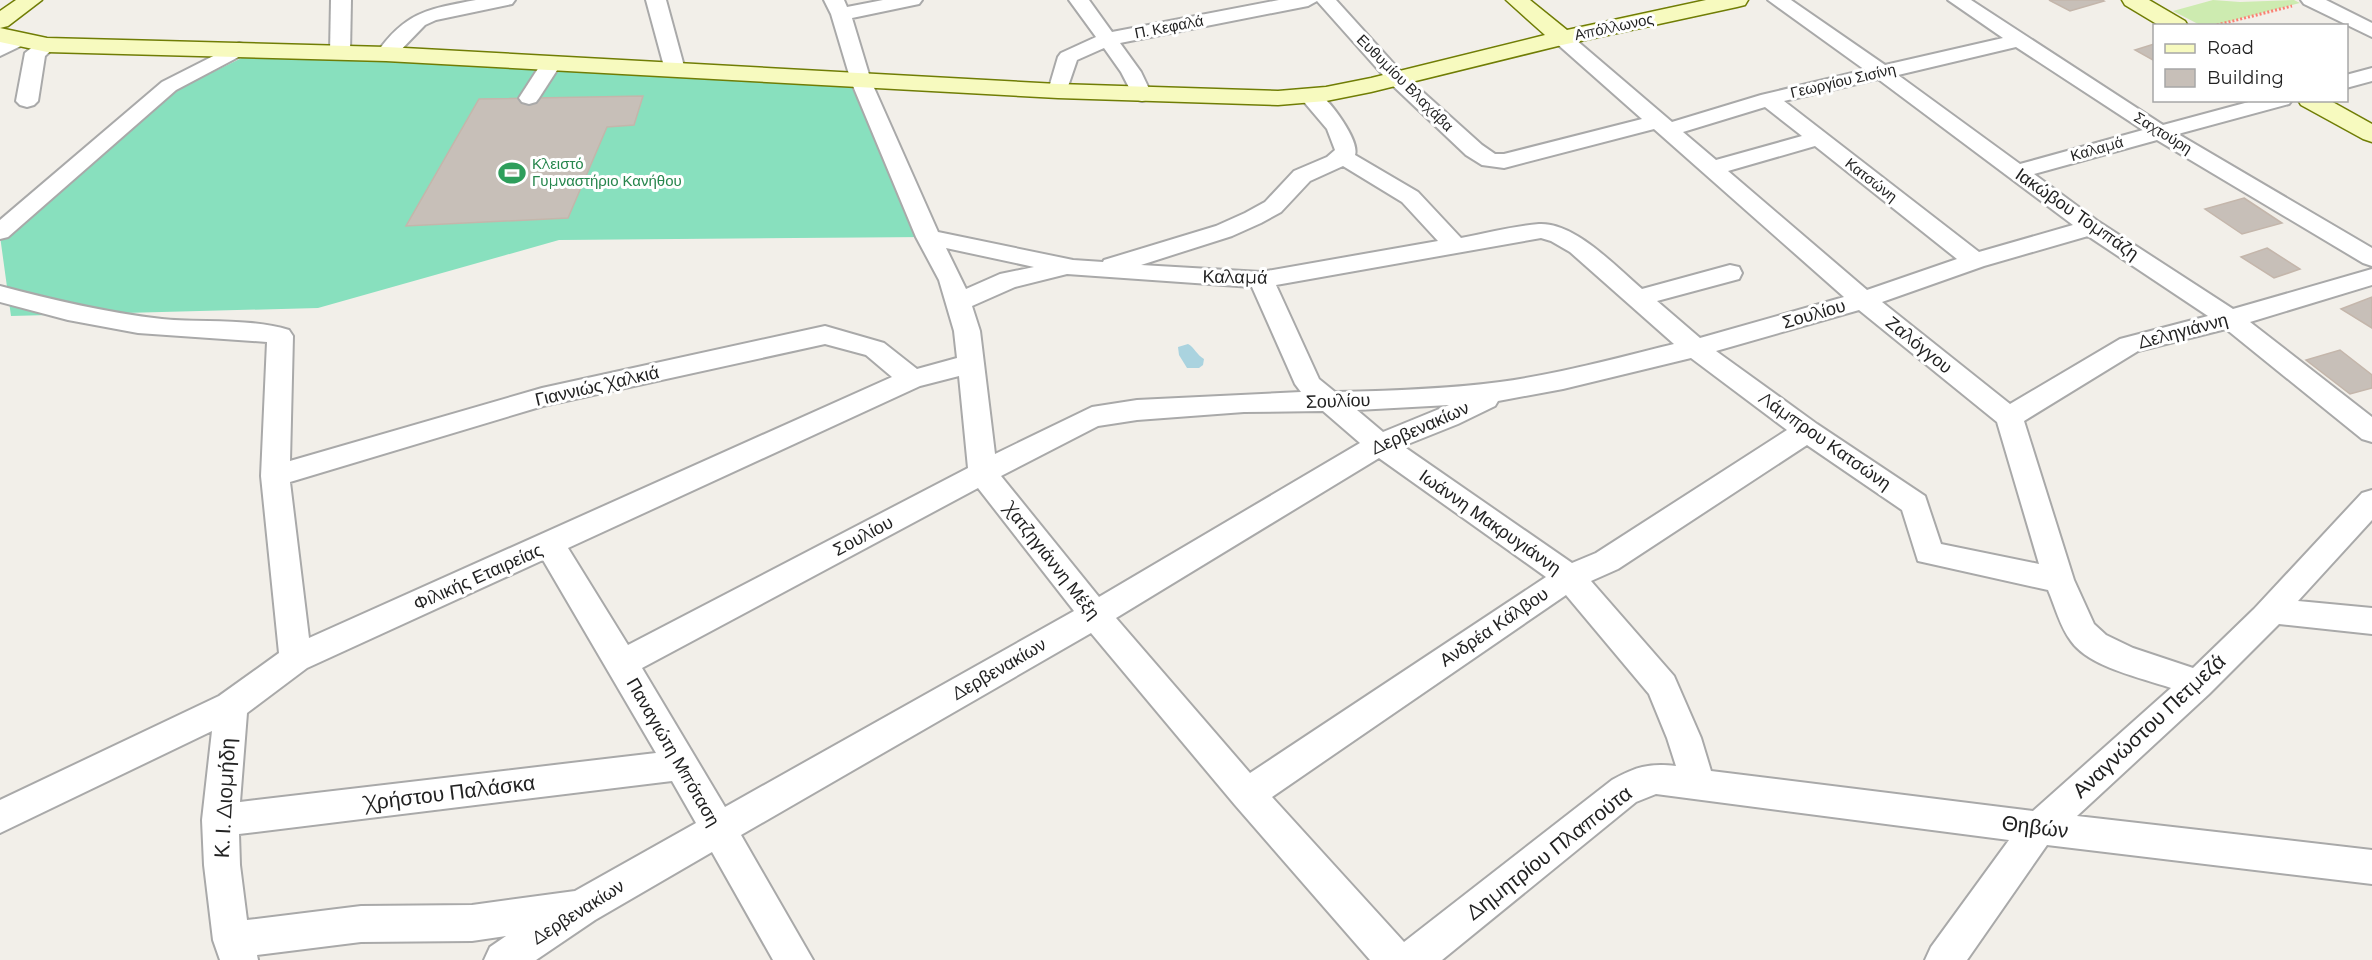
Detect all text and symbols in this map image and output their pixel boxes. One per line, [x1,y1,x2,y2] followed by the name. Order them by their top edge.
[1573,9,1655,44] street label: Απόλλωνος
[1133,10,1205,42] street label: Π. Κεφαλά
[2153,24,2348,102] legend
[1353,30,1458,135] street label: Ευθυμίου Βλαχάβα
[2207,37,2254,59] text: Road
[1788,59,1897,102] street label: Γεωργίου Σισίνη
[2207,67,2284,89] text: Building
[2131,107,2196,158] street label: Σαχτούρη
[2068,132,2126,165] street label: Καλαμά
[1841,153,1901,206] street label: Κατσώνη
[532,154,682,190] place label: Κλειστό Γυμναστήριο Κανήθου
[497,158,527,188] sports icon: Κλειστό Γυμναστήριο Κανήθου
[2011,163,2143,265] street label: Ιακώβου Τομπάζη
[1202,265,1268,289] street label: Καλαμά
[1780,295,1848,333] street label: Σουλίου
[2136,308,2230,354] street label: Δεληγιάννη
[1881,312,1957,378] street label: Ζαλόγγου
[533,361,661,411] street label: Γιαννιώς Χαλκιά
[1755,387,1895,495] street label: Λάμπρου Κατσώνη
[1305,389,1371,413] street label: Σουλίου
[1368,397,1472,459] street label: Δερβενακίων
[1415,465,1565,579] street label: Ιωάννη Μακρυγιάννη
[998,496,1104,624] street label: Χατζηγιάννη Μέξη
[829,511,897,561] street label: Σουλίου
[410,539,546,615] street label: Φιλικής Εταιρείας
[1436,583,1552,671] street label: Ανδρέα Κάλβου
[948,633,1050,705] street label: Δερβενακίων
[2067,648,2230,803] street label: Αναγνώστου Πετμεζά
[622,674,724,830] street label: Παναγιώτη Μπόταση
[209,737,240,859] street label: Κ. Ι. Διομήδη
[360,770,536,816] street label: Χρήστου Παλάσκα
[1461,780,1637,925] street label: Δημητρίου Πλαπούτα
[2000,810,2070,843] street label: Θηβών
[528,875,628,949] street label: Δερβενακίων

